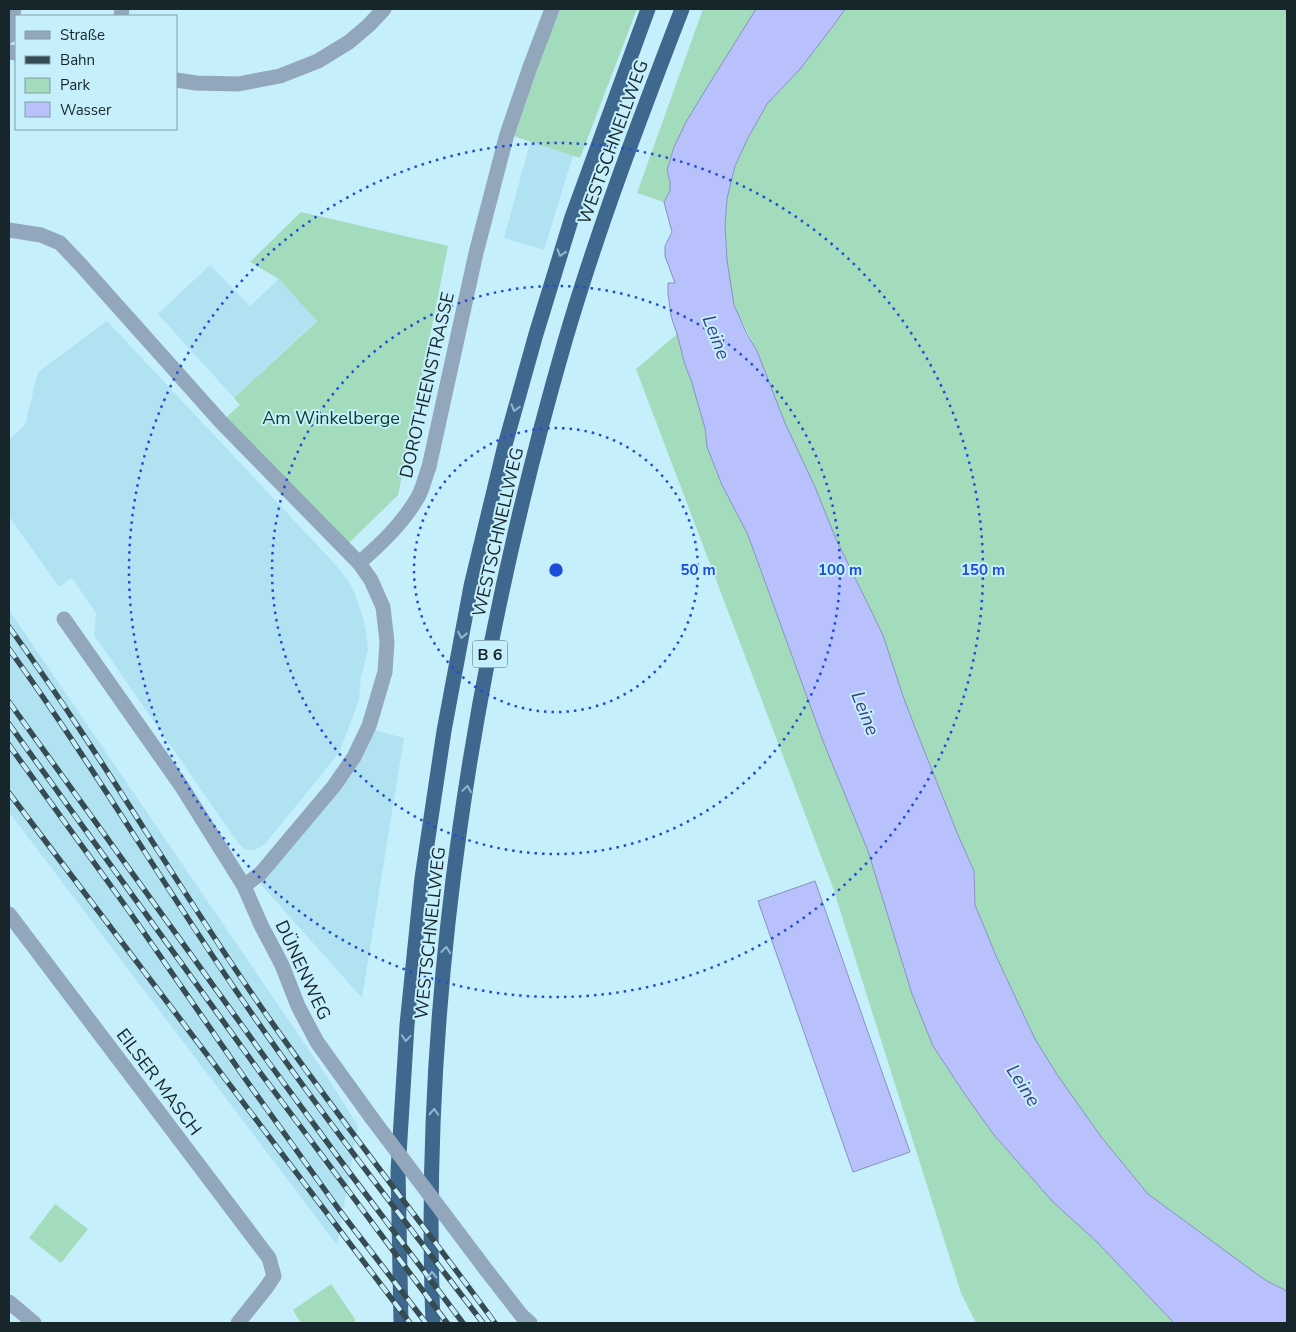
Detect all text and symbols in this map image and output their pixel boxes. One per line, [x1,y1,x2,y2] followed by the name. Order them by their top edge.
[15,15,178,130] legend
[60,25,105,45] text: Straße
[60,50,95,70] text: Bahn
[572,57,654,227] street label: WESTSCHNELLWEG
[60,75,90,95] text: Park
[60,100,112,120] text: Wasser
[557,248,567,256] one-way arrow
[394,290,460,480] street label: DOROTHEENSTRASSE
[696,311,736,363] water label: Leine
[510,404,521,413] one-way arrow
[262,406,400,430] park label: Am Winkelberge
[467,445,529,619] street label: WESTSCHNELLWEG
[680,560,716,580] text: 50 m
[818,560,862,580] text: 100 m
[961,560,1005,580] text: 150 m
[547,561,565,579] centre of rings
[457,630,468,639] one-way arrow
[472,641,508,668] road number: B 6
[844,687,886,739] water label: Leine
[461,785,471,793] one-way arrow
[409,846,451,1020] street label: WESTSCHNELLWEG
[270,916,336,1024] street label: DÜNENWEG
[440,946,451,954] one-way arrow
[111,1024,207,1140] street label: EILSER MASCH
[401,1034,412,1042] one-way arrow
[1000,1059,1046,1112] water label: Leine
[428,1108,439,1116] one-way arrow
[427,1270,437,1278] one-way arrow

